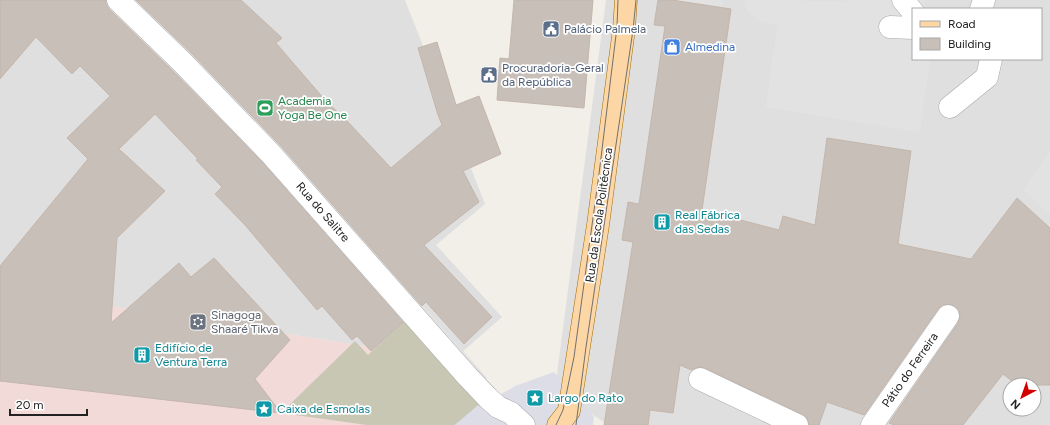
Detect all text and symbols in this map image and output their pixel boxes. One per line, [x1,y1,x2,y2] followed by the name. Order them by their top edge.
[912,8,1042,60] legend
[948,17,976,31] text: Road
[541,19,561,39] public building icon: Palácio Palmela
[564,22,646,36] place label: Palácio Palmela
[662,37,682,57] shop icon: Almedina
[948,37,991,51] text: Building
[685,40,735,54] place label: Almedina
[502,61,604,89] place label: Procuradoria-Geral da República
[479,65,499,85] public building icon: Procuradoria-Geral da República
[278,94,347,122] place label: Academia Yoga Be One
[255,98,275,118] sports icon: Academia Yoga Be One
[583,147,615,283] street label: Rua da Escola Politécnica
[293,179,353,245] street label: Rua do Salitre
[675,208,740,236] place label: Real Fábrica das Sedas
[652,212,672,232] building icon: Real Fábrica das Sedas
[211,308,278,336] place label: Sinagoga Shaaré Tikva
[188,312,208,332] synagogue icon: Sinagoga Shaaré Tikva
[879,330,941,410] street label: Pátio do Ferreira
[155,341,227,369] place label: Edifício de Ventura Terra
[132,345,152,365] building icon: Edifício de Ventura Terra
[1002,377,1042,417] north arrow
[525,388,545,408] place icon: Largo do Rato
[10,391,87,417] scale bar
[548,391,623,405] place label: Largo do Rato
[1008,396,1023,412] text: N
[16,398,44,412] text: 20 m
[254,399,274,419] place icon: Caixa de Esmolas
[277,402,370,416] place label: Caixa de Esmolas

